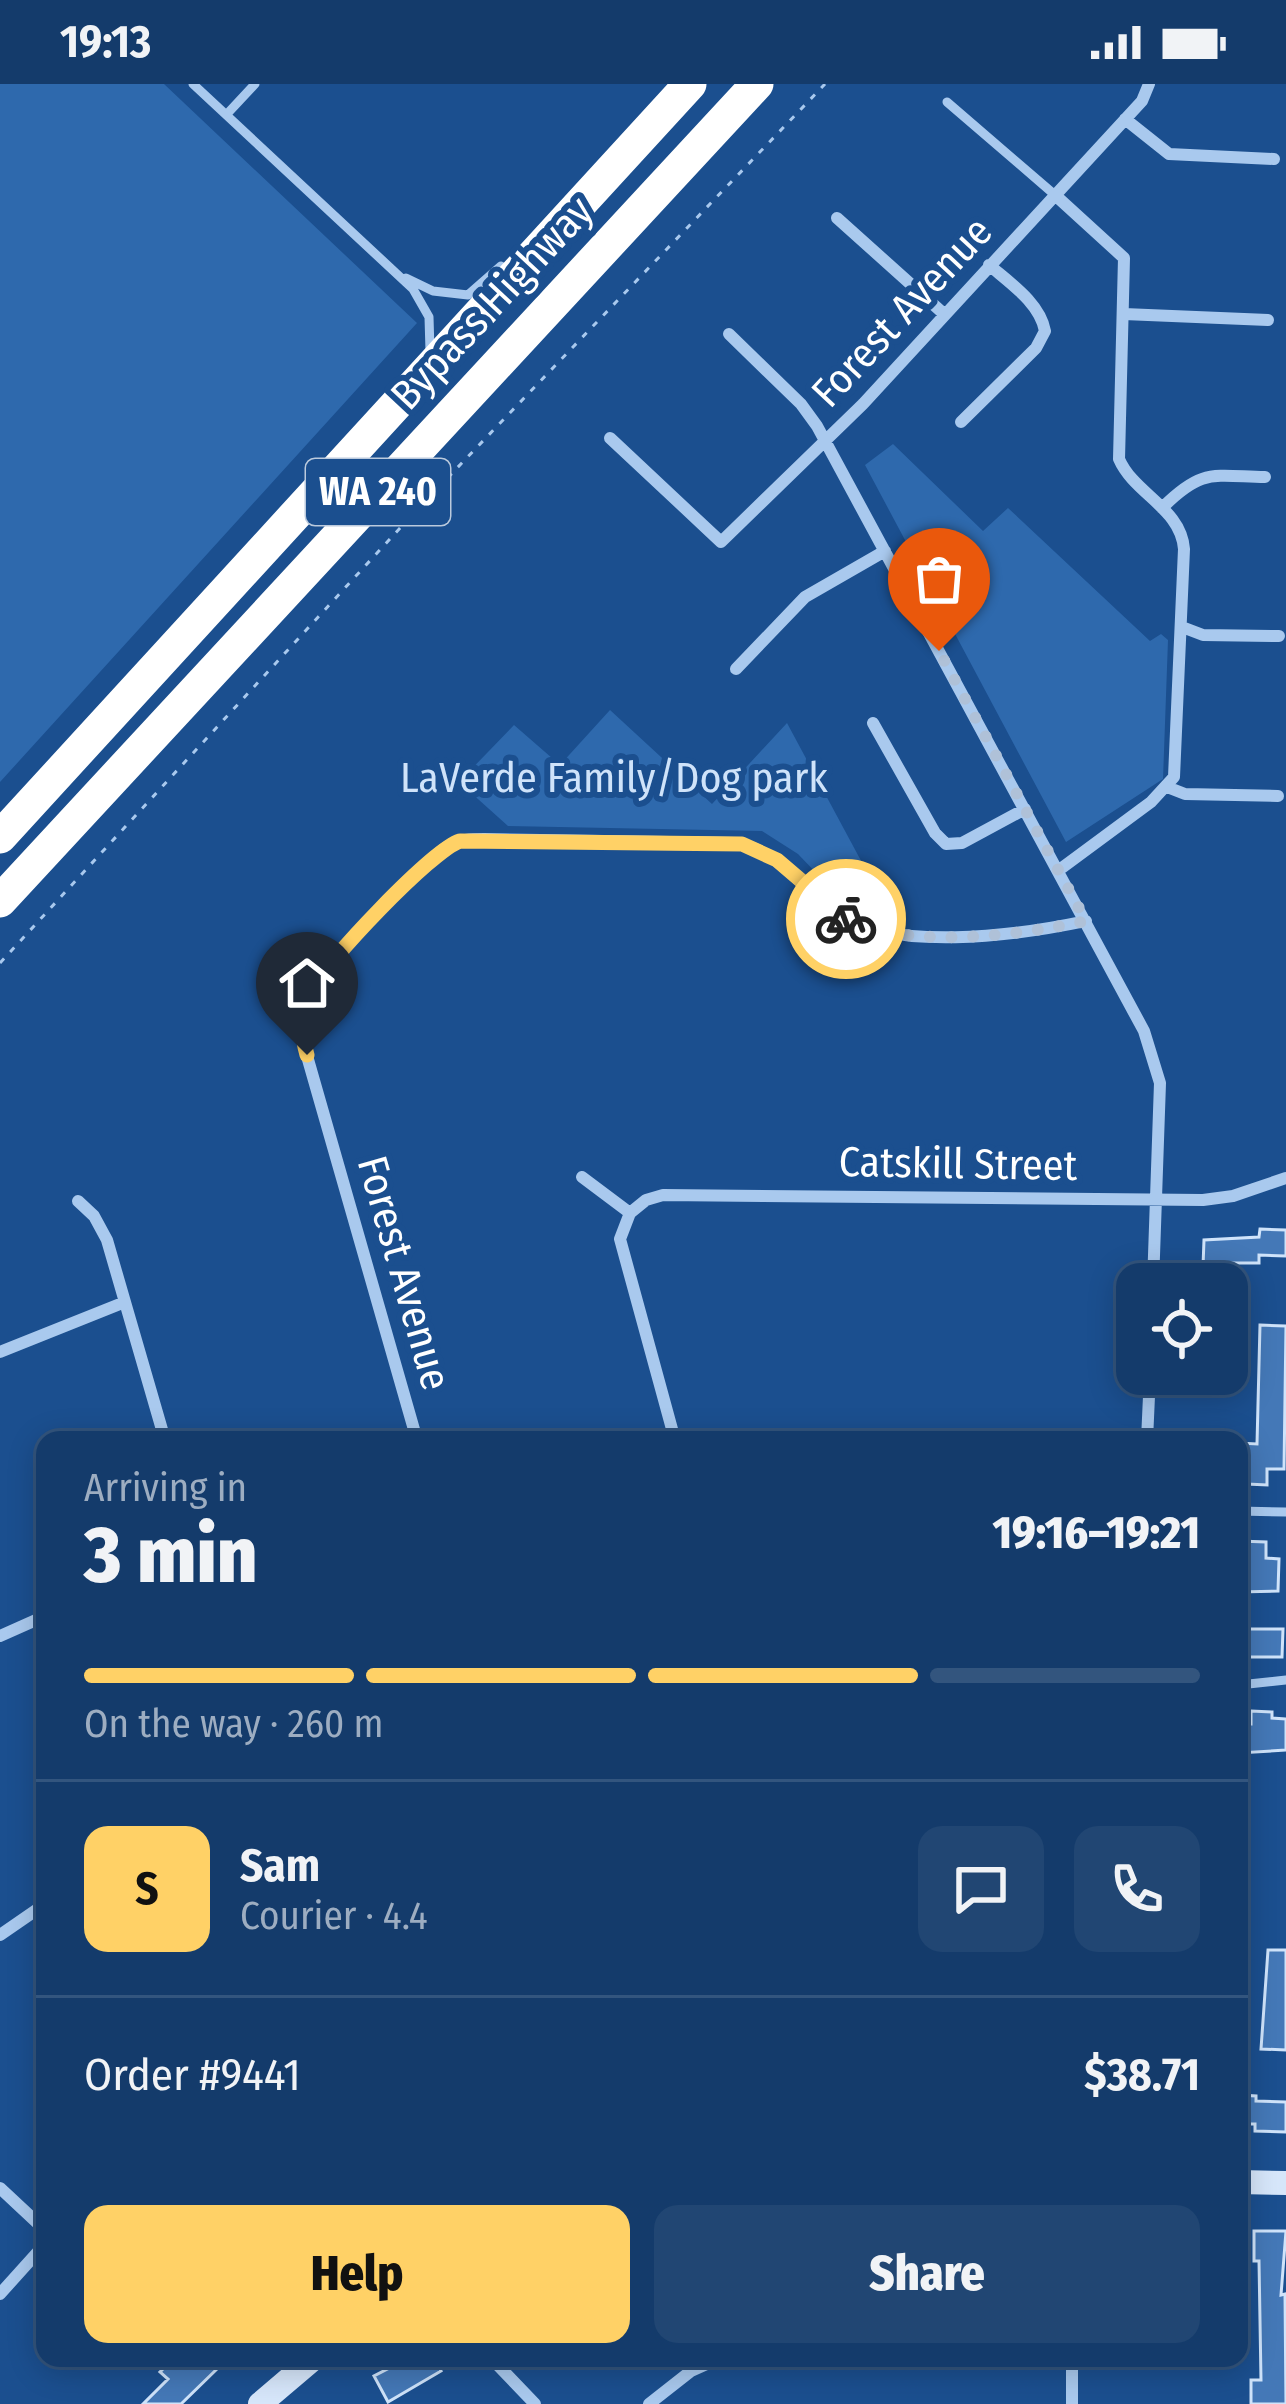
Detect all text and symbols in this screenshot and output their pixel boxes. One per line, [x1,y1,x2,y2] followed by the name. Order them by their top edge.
[60,15,151,69] text: 19:13
[381,186,603,420] street label: Bypass Highway
[802,207,1002,417] street label: Forest Avenue
[306,459,450,525] road number: WA 240
[888,528,990,651] pin
[906,546,972,612] icon: bag
[400,753,828,803] park label: LaVerde Family/Dog park
[786,859,906,979] courier
[813,886,879,952] icon: bike
[256,932,358,1055] pin
[274,950,340,1016] icon: home
[838,1137,1078,1191] street label: Catskill Street
[347,1150,461,1396] street label: Forest Avenue
[1116,1263,1248,1395] map controls
[1116,1263,1248,1395] button: locate
[84,1465,247,1511] text: Arriving in
[993,1506,1200,1560] text: 19:16–19:21
[84,1509,257,1603] text: 3 min
[84,1701,384,1747] text: On the way · 260 m
[918,1826,1044,1952] button: chat
[1074,1826,1200,1952] button: phone
[240,1839,320,1893] text: Sam
[135,1862,159,1916] text: S
[240,1893,428,1939] text: Courier · 4.4
[84,2048,301,2102] text: Order #9441
[1084,2048,1200,2102] text: $38.71
[84,2205,630,2343] button: Help
[654,2205,1200,2343] button: Share

